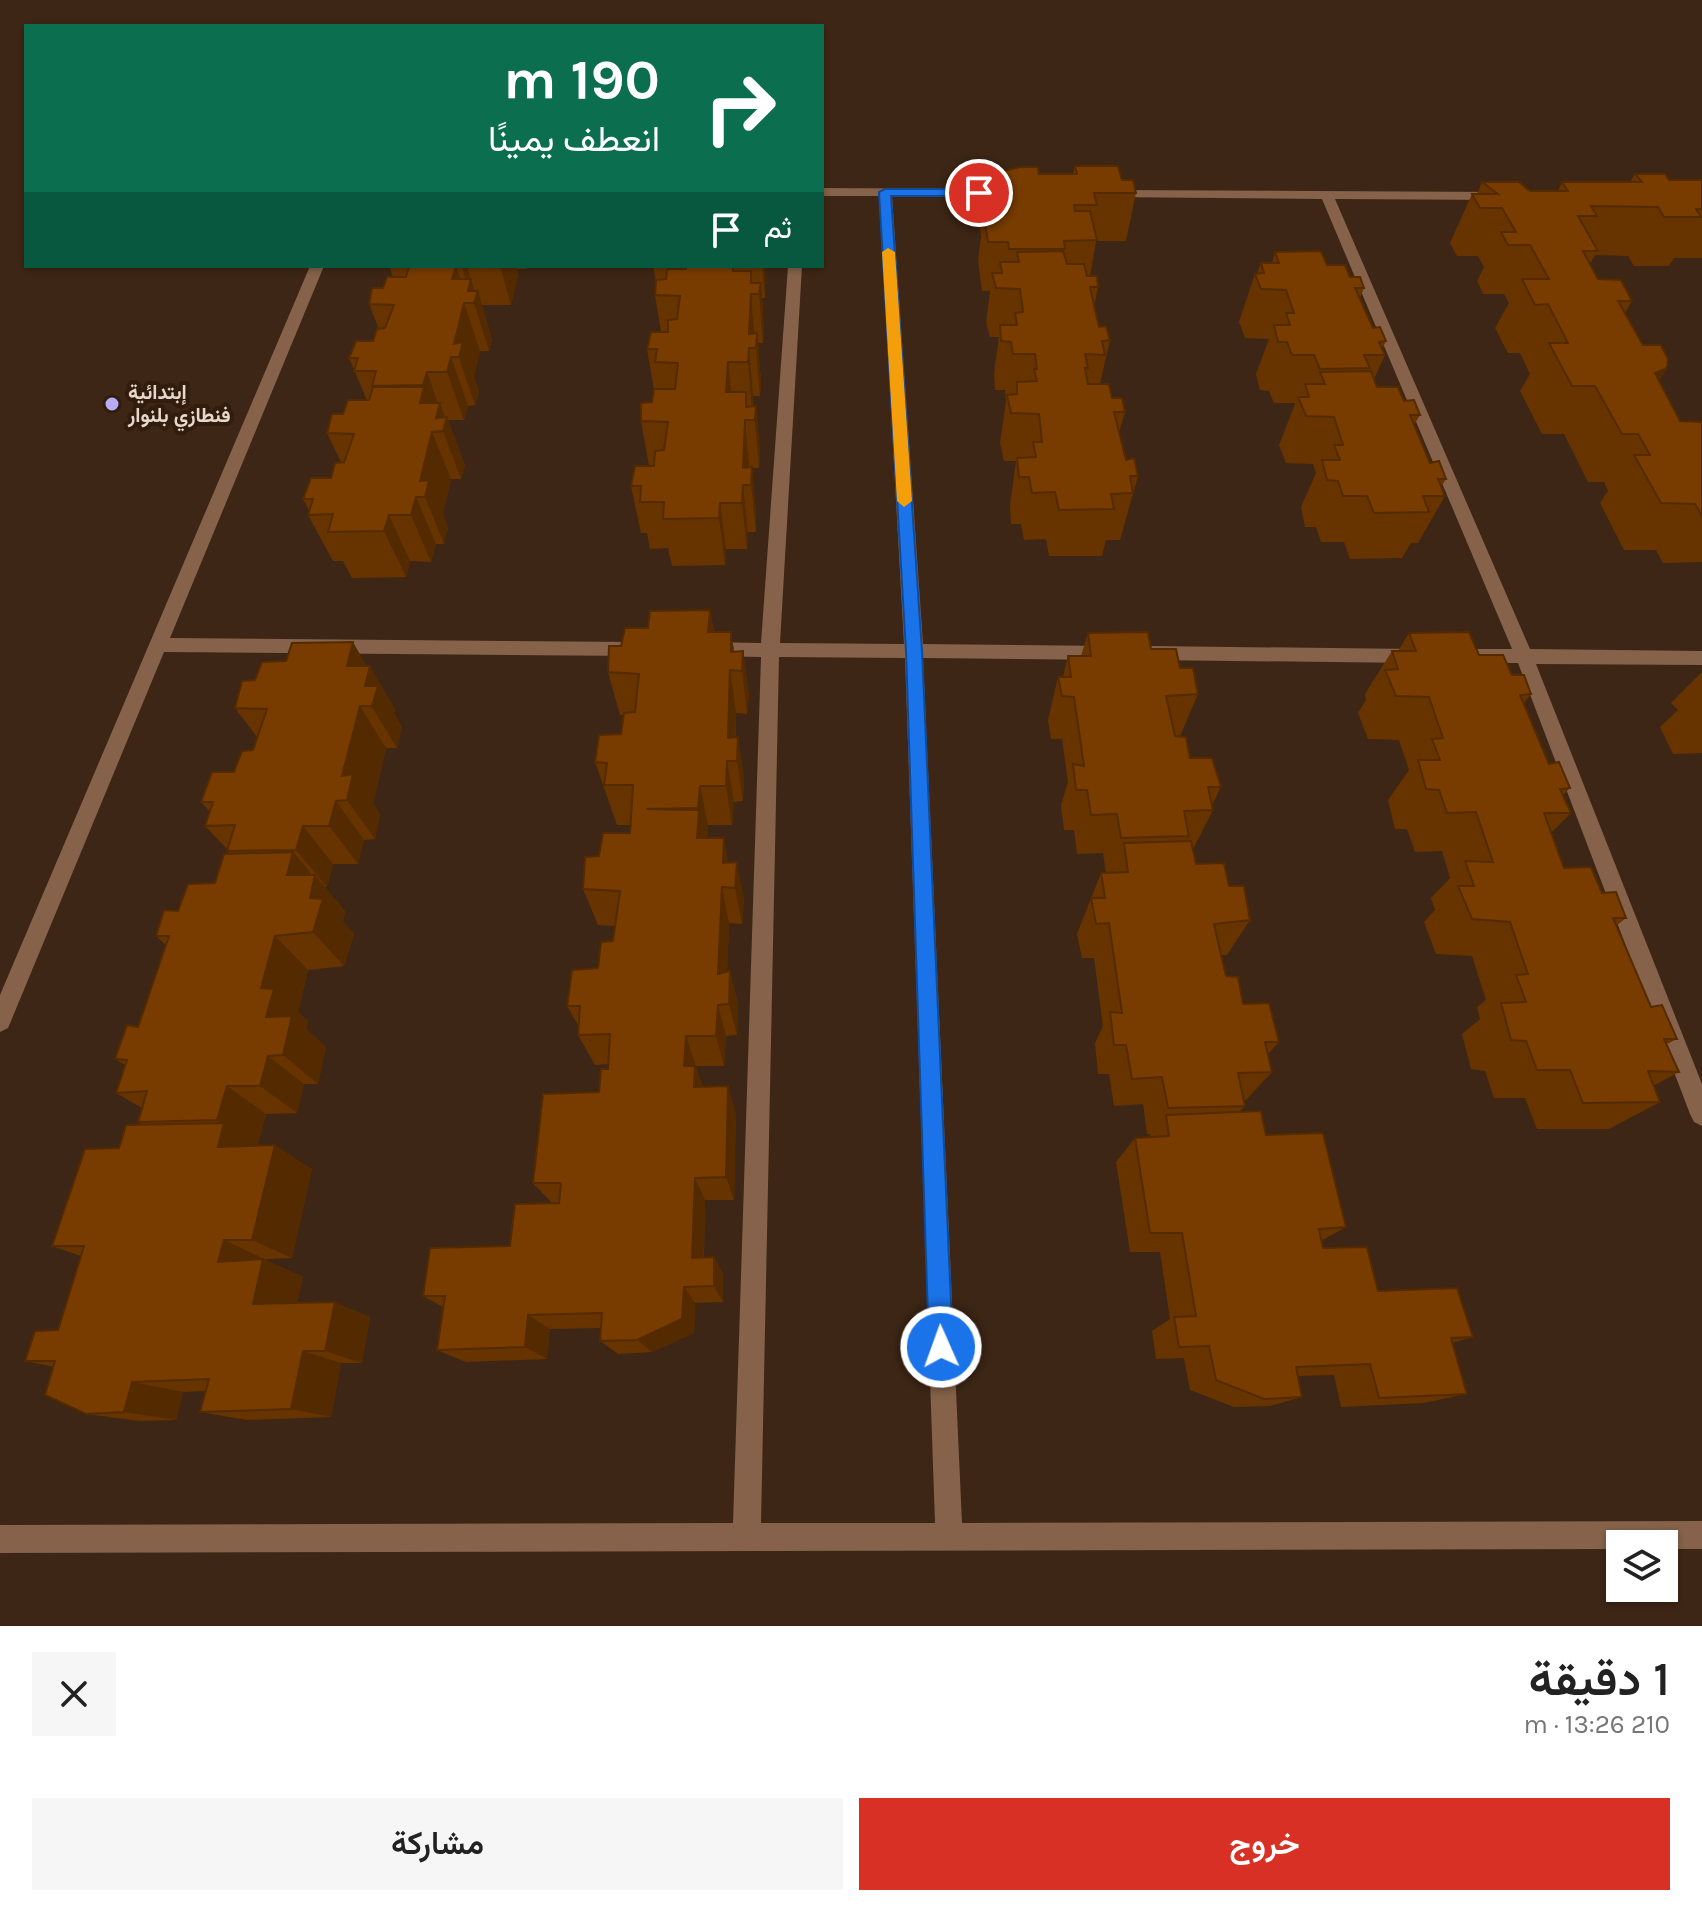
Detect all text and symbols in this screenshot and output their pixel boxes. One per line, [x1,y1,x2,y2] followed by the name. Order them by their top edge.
[503,47,660,112] text: 190 m
[688,56,792,160] icon: right
[488,118,660,160] text: انعطف يمينًا
[945,159,1013,227] pin
[957,171,1001,215] icon: arrive
[704,208,748,252] icon: arrive
[764,210,792,246] text: ثم
[127,381,230,432] place label: إبتدائية فنطازي بلنوار
[103,395,121,413] marker: إبتدائية فنطازي بلنوار
[899,1305,983,1389] position arrow
[1606,1530,1678,1602] map controls
[1606,1530,1678,1602] button: layers
[1529,1651,1670,1707] text: 1 دقيقة
[32,1652,116,1736] button: close
[1524,1709,1670,1740] text: 210 m · 13:26
[32,1798,843,1890] button: مشاركة
[859,1798,1670,1890] button: خروج

